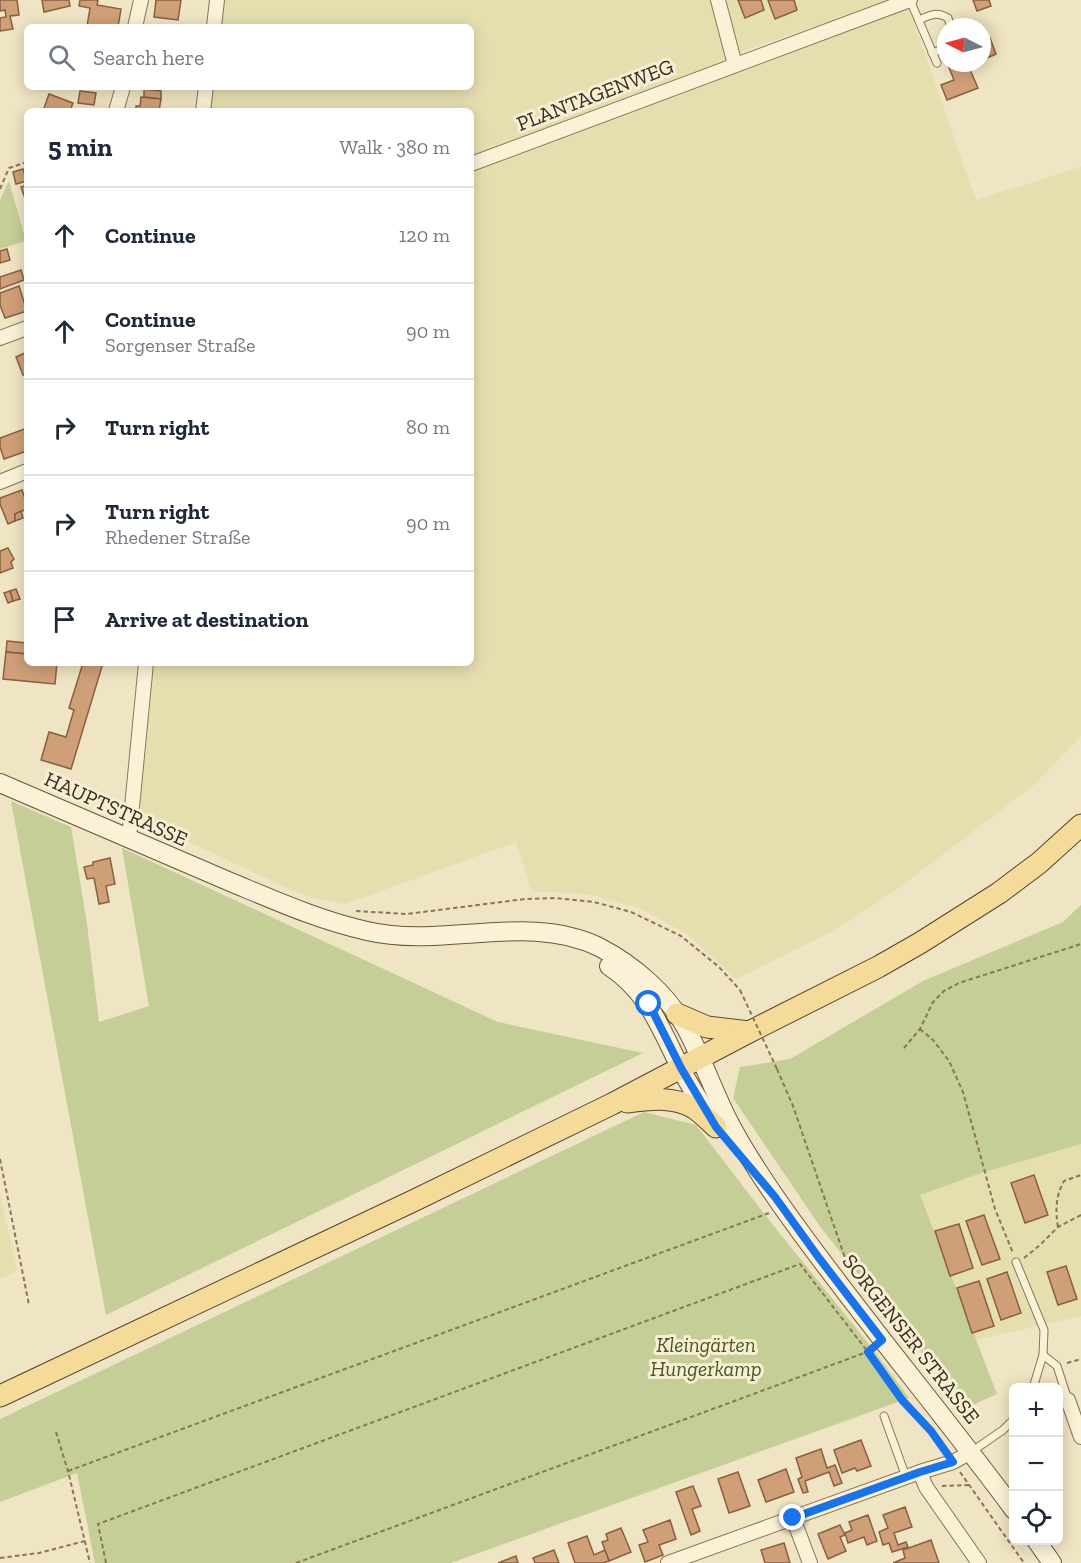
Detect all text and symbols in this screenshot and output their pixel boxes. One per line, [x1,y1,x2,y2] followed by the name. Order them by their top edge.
[937,18,991,72] north arrow
[24,24,474,90] search box
[45,41,78,74] icon: search
[93,44,204,71] text: Search here
[513,53,677,136] street label: PLANTAGENWEG
[48,131,112,163] text: 5 min
[340,135,450,159] text: Walk · 380 m
[48,219,81,252] icon: ahead
[105,222,196,249] text: Continue
[399,223,450,247] text: 120 m
[105,306,196,333] text: Continue
[48,315,81,348] icon: ahead
[406,319,450,343] text: 90 m
[105,333,256,357] text: Sorgenser Straße
[48,411,81,444] icon: right
[105,414,209,441] text: Turn right
[406,415,450,439] text: 80 m
[105,498,209,525] text: Turn right
[48,507,81,540] icon: right
[406,511,450,535] text: 90 m
[105,525,250,549] text: Rhedener Straße
[48,603,81,636] icon: arrive
[105,606,308,633] text: Arrive at destination
[41,766,192,851] street label: HAUPTSTRASSE
[635,990,661,1016] route start
[837,1249,985,1428] street label: SORGENSER STRASSE
[650,1332,762,1381] park label: Kleingärten Hungerkamp
[1009,1383,1063,1545] map controls
[1009,1383,1063,1437] button: +
[1009,1437,1063,1491] button: −
[1009,1491,1063,1545] button: locate
[779,1504,805,1530] route end

